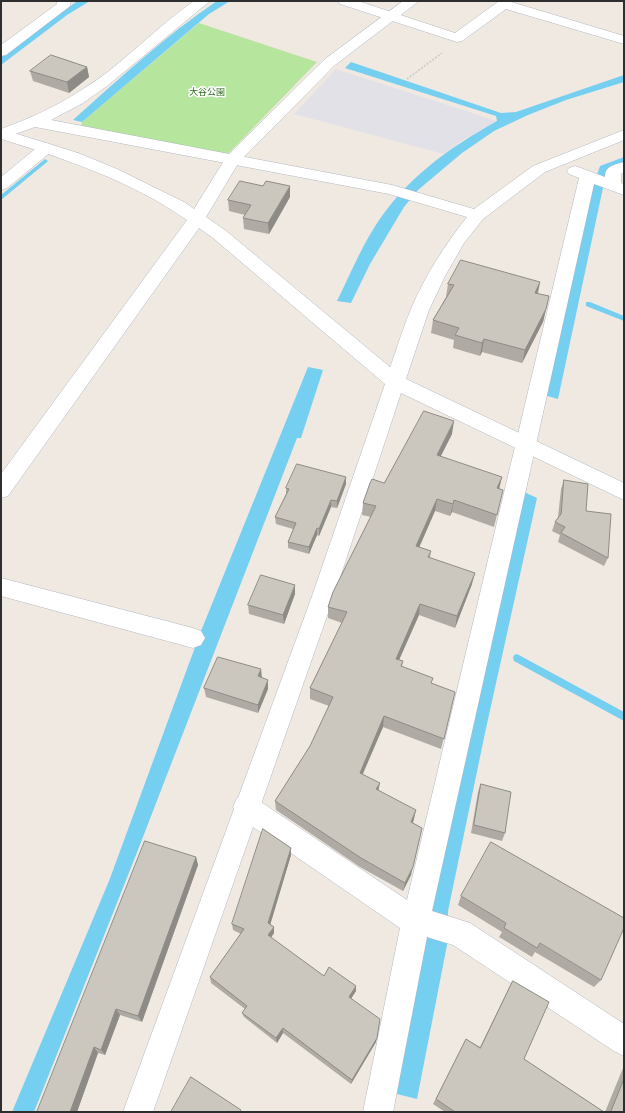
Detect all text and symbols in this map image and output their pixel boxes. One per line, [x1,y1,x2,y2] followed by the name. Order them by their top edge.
[189,87,225,97] park label: 大谷公園

